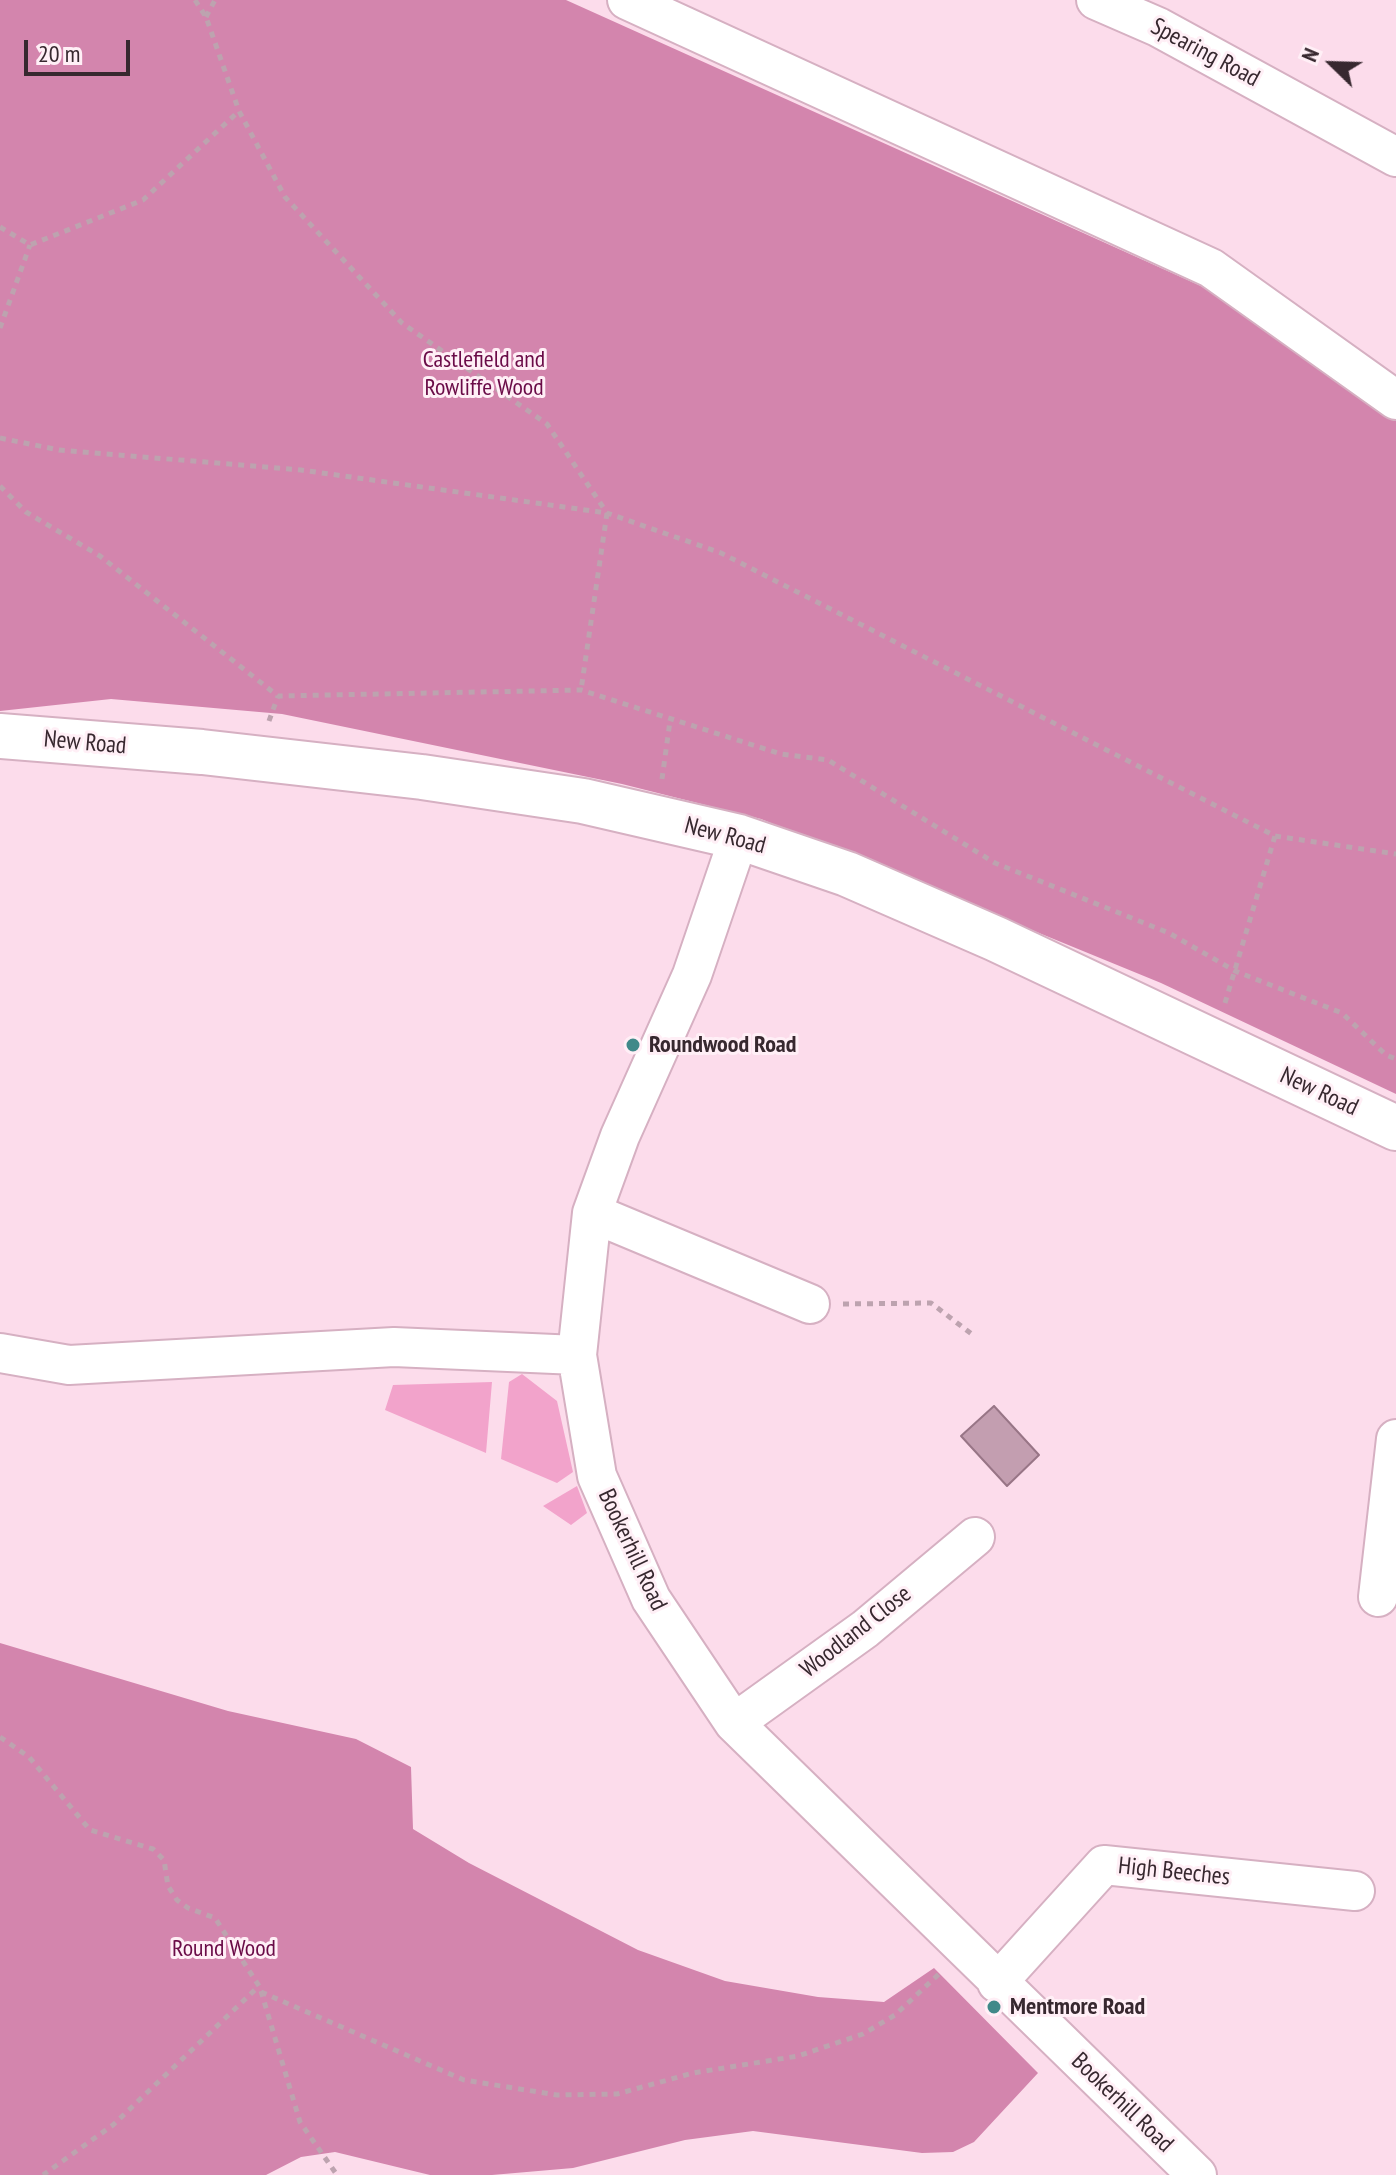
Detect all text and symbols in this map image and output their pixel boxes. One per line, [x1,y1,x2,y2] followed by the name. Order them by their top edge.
[1146,12,1264,94] street label: Spearing Road
[28,24,134,74] scale bar
[1292,24,1372,104] north arrow
[38,38,80,69] text: 20 m
[1295,44,1325,66] text: N
[423,346,545,402] park label: Castlefield and Rowliffe Wood
[42,725,128,761] street label: New Road
[681,811,769,861] street label: New Road
[649,1031,796,1059] place label: Roundwood Road
[624,1036,642,1054] marker: Roundwood Road
[1275,1061,1363,1123] street label: New Road
[591,1485,673,1615] street label: Bookerhill Road
[795,1580,917,1684] street label: Woodland Close
[1117,1852,1231,1892] street label: High Beeches
[172,1935,276,1963] park label: Round Wood
[1010,1993,1145,2021] place label: Mentmore Road
[985,1998,1003,2016] marker: Mentmore Road
[1065,2047,1179,2159] street label: Bookerhill Road

